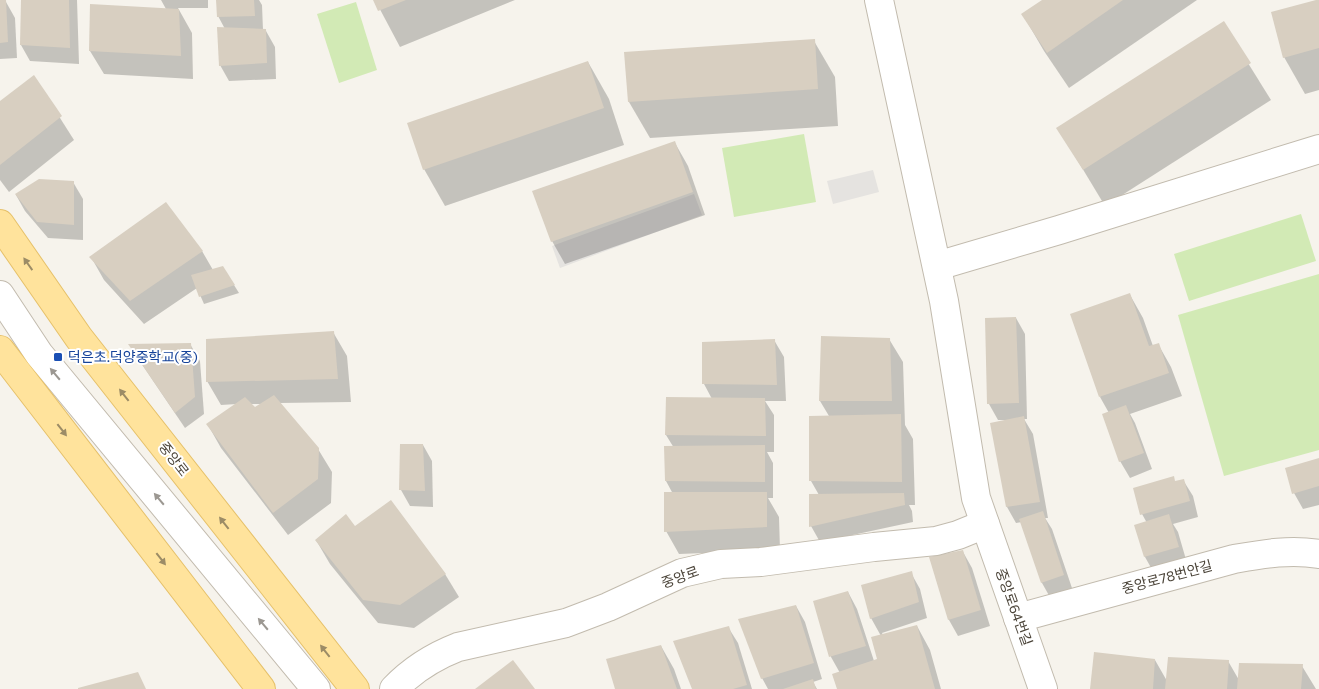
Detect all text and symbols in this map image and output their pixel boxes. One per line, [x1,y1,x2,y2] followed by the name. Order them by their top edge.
[23,257,33,271] one-way arrow
[68,348,198,365] place label: 덕은초.덕양중학교(중)
[52,351,64,363] marker: 덕은초.덕양중학교(중)
[50,368,61,381] one-way arrow
[119,388,129,402] one-way arrow
[56,423,67,436] one-way arrow
[156,438,193,479] street label: 중앙로
[154,493,165,505] one-way arrow
[219,517,230,530] one-way arrow
[156,552,166,566] one-way arrow
[1120,556,1214,597] street label: 중앙로78번안길
[659,562,701,591] street label: 중앙로
[993,566,1036,648] street label: 중앙로64번길
[257,618,268,631] one-way arrow
[319,645,330,658] one-way arrow

